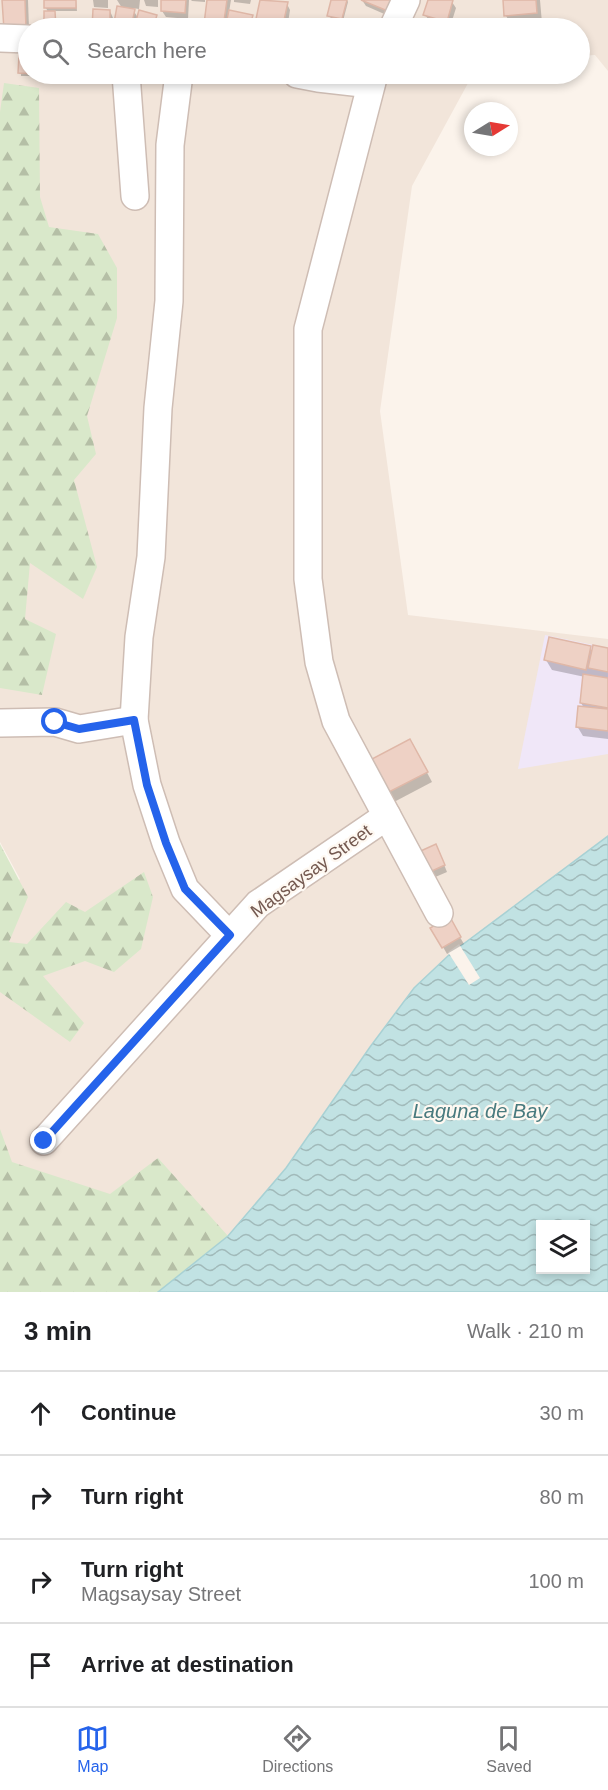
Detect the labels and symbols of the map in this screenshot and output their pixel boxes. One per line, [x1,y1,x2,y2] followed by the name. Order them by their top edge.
[464,102,518,156] north arrow
[41,708,67,734] route start
[247,821,375,921] street label: Magsaysay Street
[413,1100,548,1122] water label: Laguna de Bay
[30,1127,56,1153] route end

